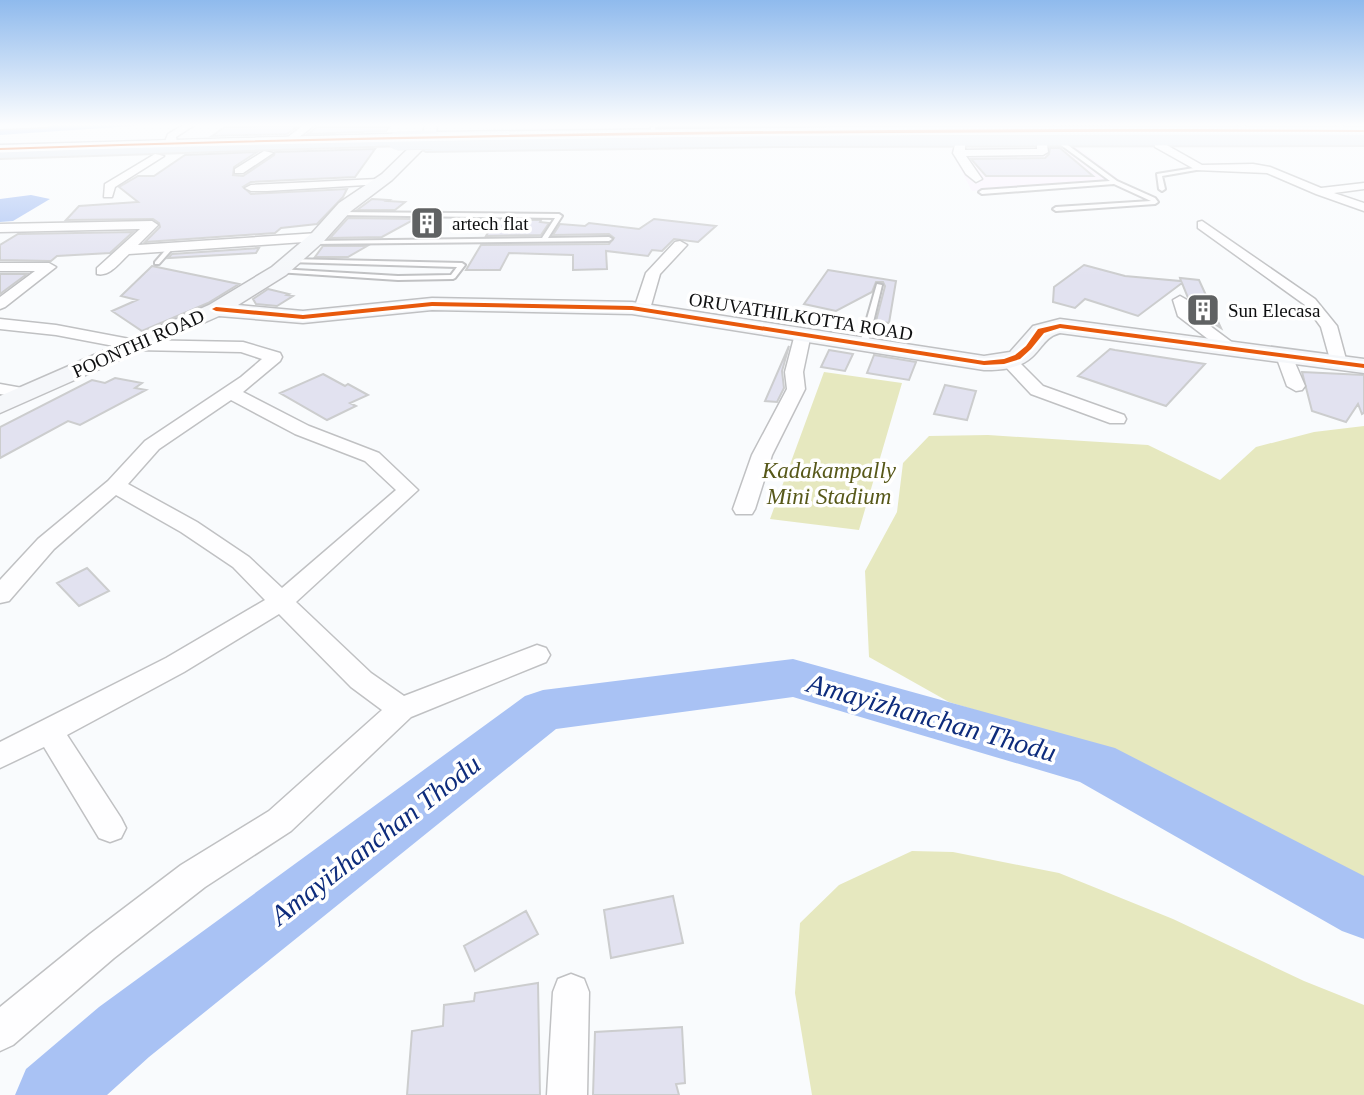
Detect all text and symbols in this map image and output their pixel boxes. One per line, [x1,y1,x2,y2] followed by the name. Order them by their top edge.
[408,204,446,242] building icon: artech flat
[452,213,529,234] place label: artech flat
[687,288,914,345] street label: ORUVATHILKOTTA ROAD
[1184,291,1222,329] building icon: Sun Elecasa
[1228,300,1321,321] place label: Sun Elecasa
[69,305,207,382] street label: POONTHI ROAD
[761,458,897,509] park label: Kadakampally Mini Stadium
[802,667,1060,768] water label: Amayizhanchan Thodu
[263,748,486,932] water label: Amayizhanchan Thodu

